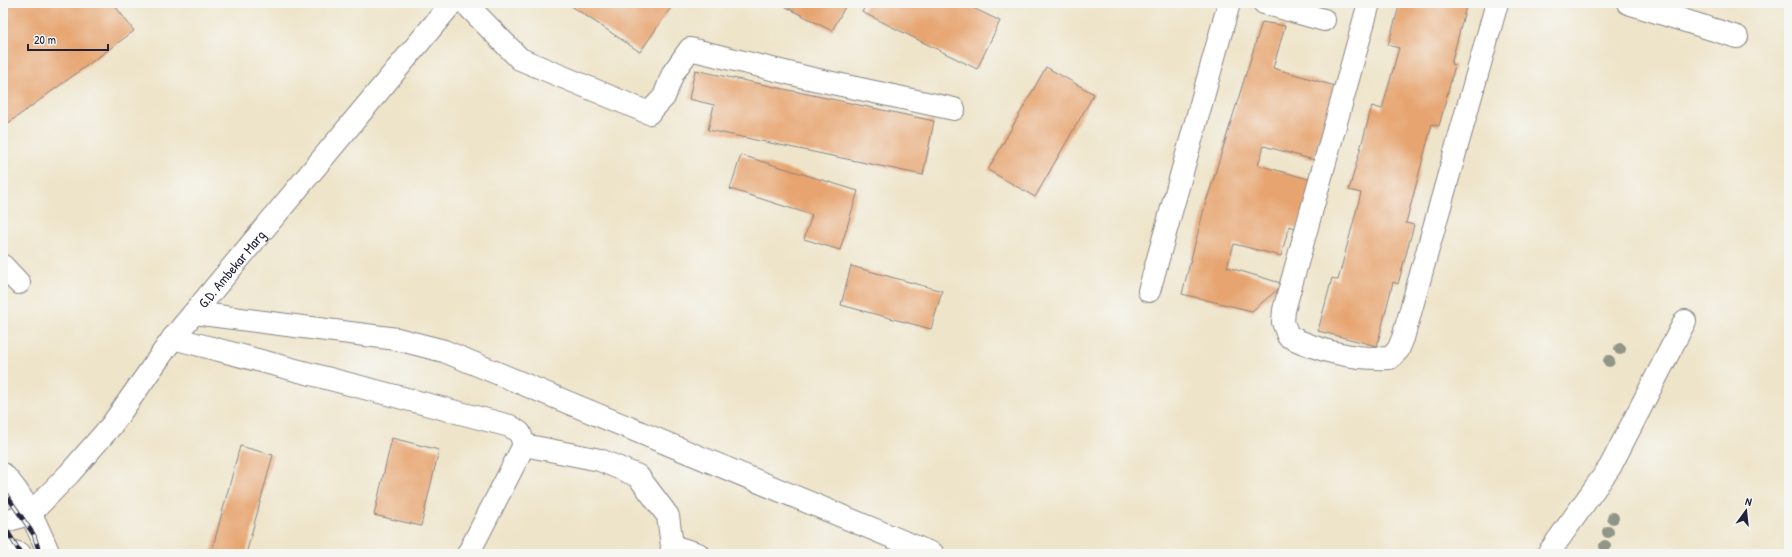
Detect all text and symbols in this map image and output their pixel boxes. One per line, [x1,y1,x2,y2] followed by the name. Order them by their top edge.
[28,26,108,52] scale bar
[34,31,56,48] text: 20 m
[193,225,270,311] street label: G.D. Ambekar Marg
[1726,491,1766,531] north arrow
[1744,494,1753,509] text: N

